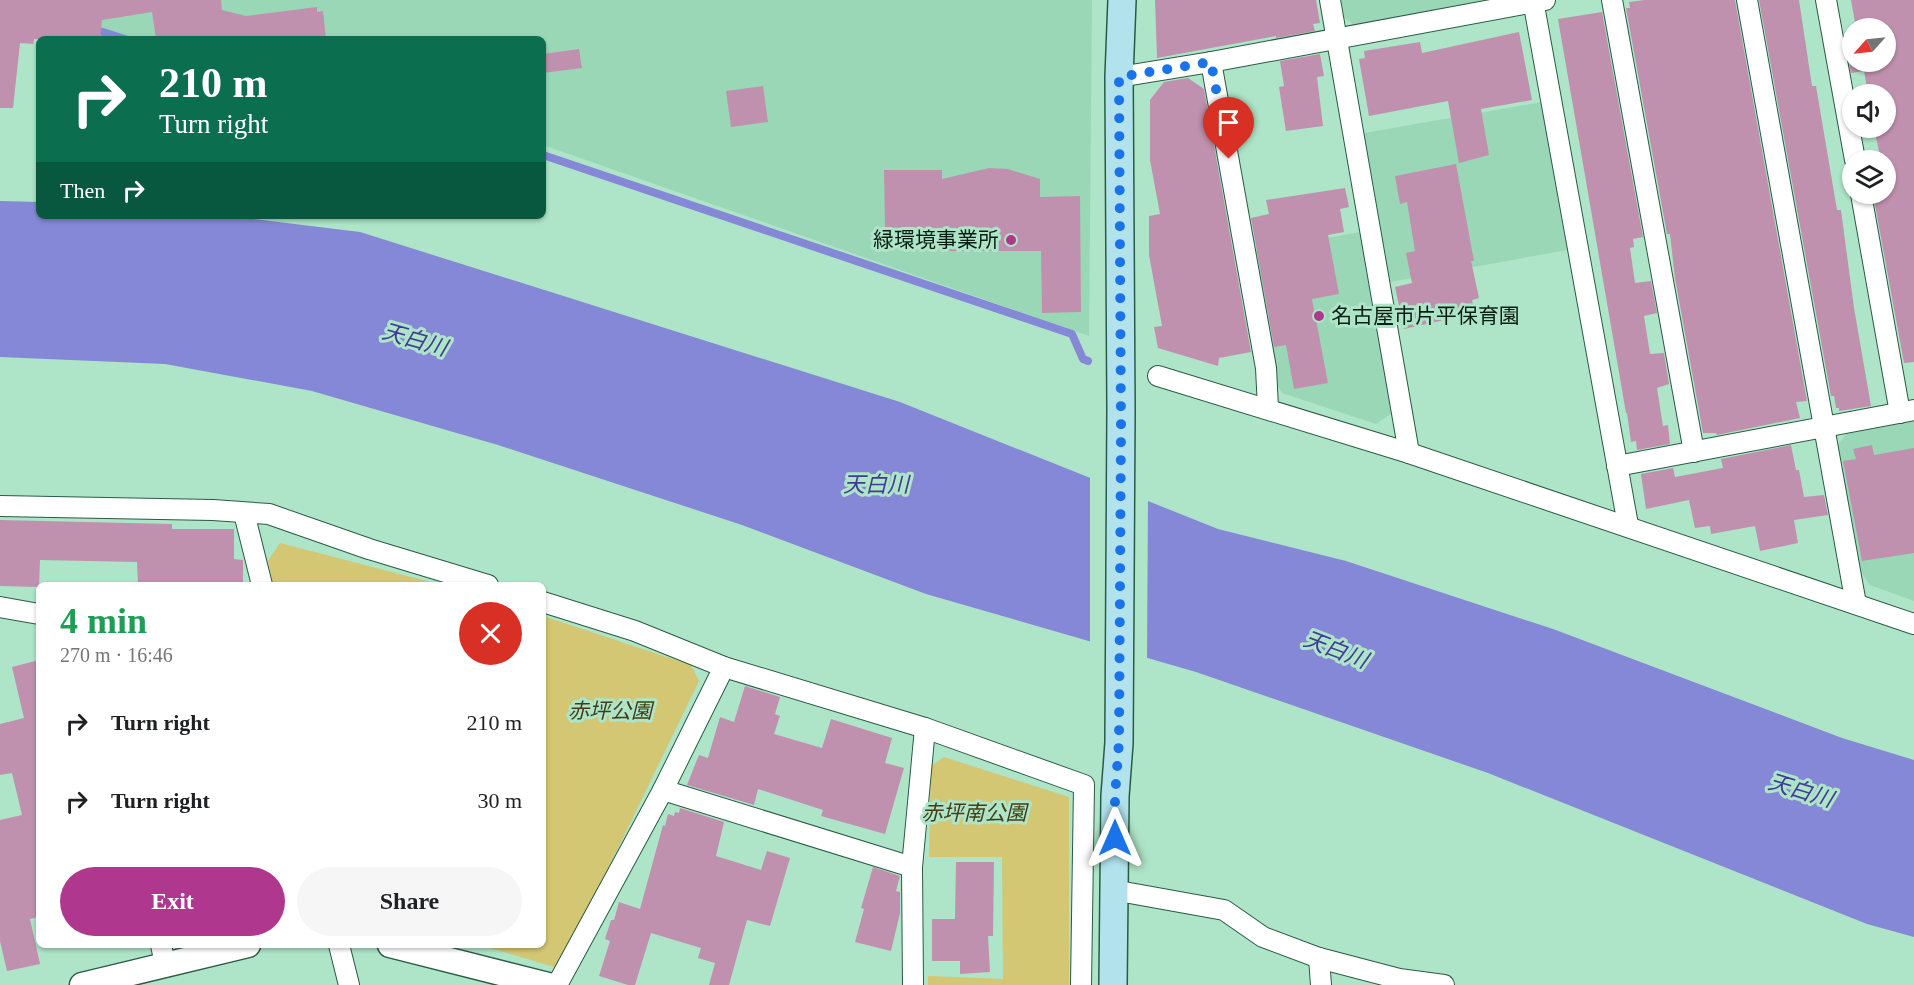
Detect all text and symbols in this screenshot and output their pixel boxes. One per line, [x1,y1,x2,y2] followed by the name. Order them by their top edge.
[1842,18,1896,72] north arrow
[1842,18,1896,204] map controls
[60,60,138,138] icon: right
[159,60,268,106] text: 210 m
[1842,84,1896,138] button: sound
[1203,97,1254,159] pin
[1212,106,1245,139] icon: arrive
[159,109,268,139] text: Turn right
[1842,150,1896,204] button: layers
[117,174,150,207] icon: right
[60,178,105,203] text: Then
[873,228,999,252] place label: 緑環境事業所
[1004,233,1018,247] marker: 緑環境事業所
[1331,304,1520,328] place label: 名古屋市片平保育園
[1312,309,1326,323] marker: 名古屋市片平保育園
[380,318,452,361] water label: 天白川
[843,472,911,497] water label: 天白川
[60,601,147,641] text: 4 min
[459,602,522,665] button: close
[1301,626,1373,674] water label: 天白川
[60,644,173,666] text: 270 m · 16:46
[568,699,655,723] park label: 赤坪公園
[60,707,93,740] icon: right
[111,710,210,735] text: Turn right
[466,710,522,735] text: 210 m
[1766,769,1838,813] water label: 天白川
[60,785,93,818] icon: right
[111,788,210,813] text: Turn right
[477,788,522,813] text: 30 m
[922,801,1029,825] park label: 赤坪南公園
[1083,806,1147,870] position arrow
[60,867,285,936] button: Exit
[297,867,522,936] button: Share

